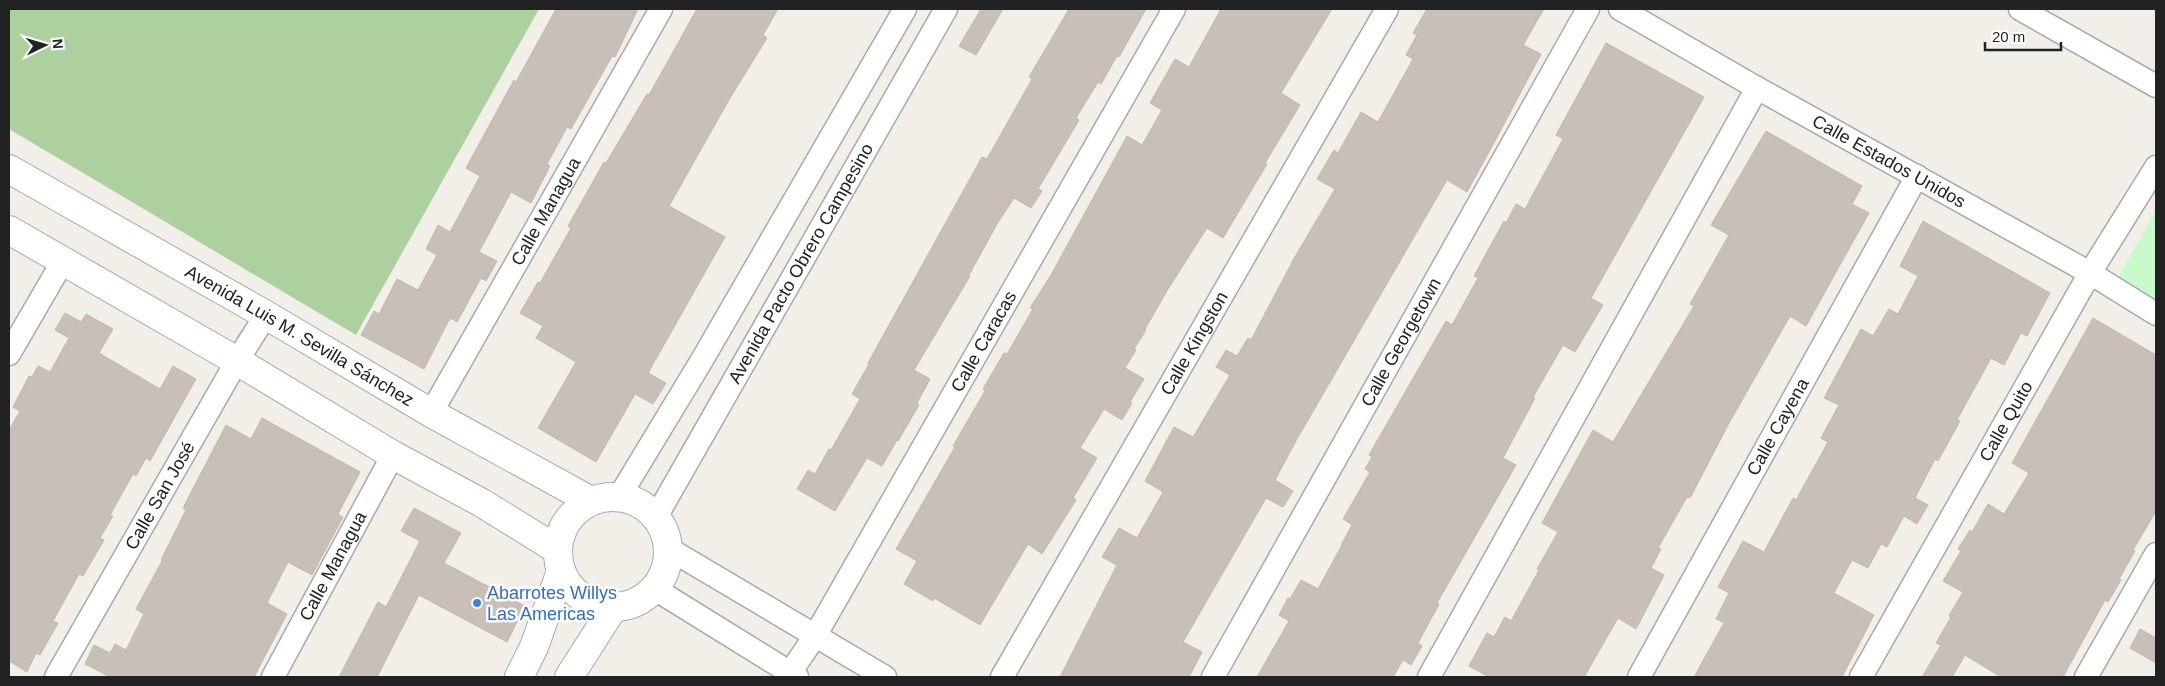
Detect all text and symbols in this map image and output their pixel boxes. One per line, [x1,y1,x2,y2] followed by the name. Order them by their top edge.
[20,20,70,70] north arrow
[1985,20,2061,52] scale bar
[1992,28,2025,45] text: 20 m
[50,38,66,50] text: N
[1809,111,1969,212] street label: Calle Estados Unidos
[724,140,877,387] street label: Avenida Pacto Obrero Campesino
[507,153,585,269] street label: Calle Managua
[182,261,417,410] street label: Avenida Luis M. Sevilla Sánchez
[1357,274,1445,410] street label: Calle Georgetown
[947,287,1020,396] street label: Calle Caracas
[1157,288,1232,399] street label: Calle Kingston
[1743,374,1813,479] street label: Calle Cayena
[1975,378,2037,465] street label: Calle Quito
[121,438,199,553] street label: Calle San José
[295,507,371,624] street label: Calle Managua
[487,583,617,624] place label: Abarrotes Willys Las Americas
[471,597,483,609] marker: Abarrotes Willys Las Americas

